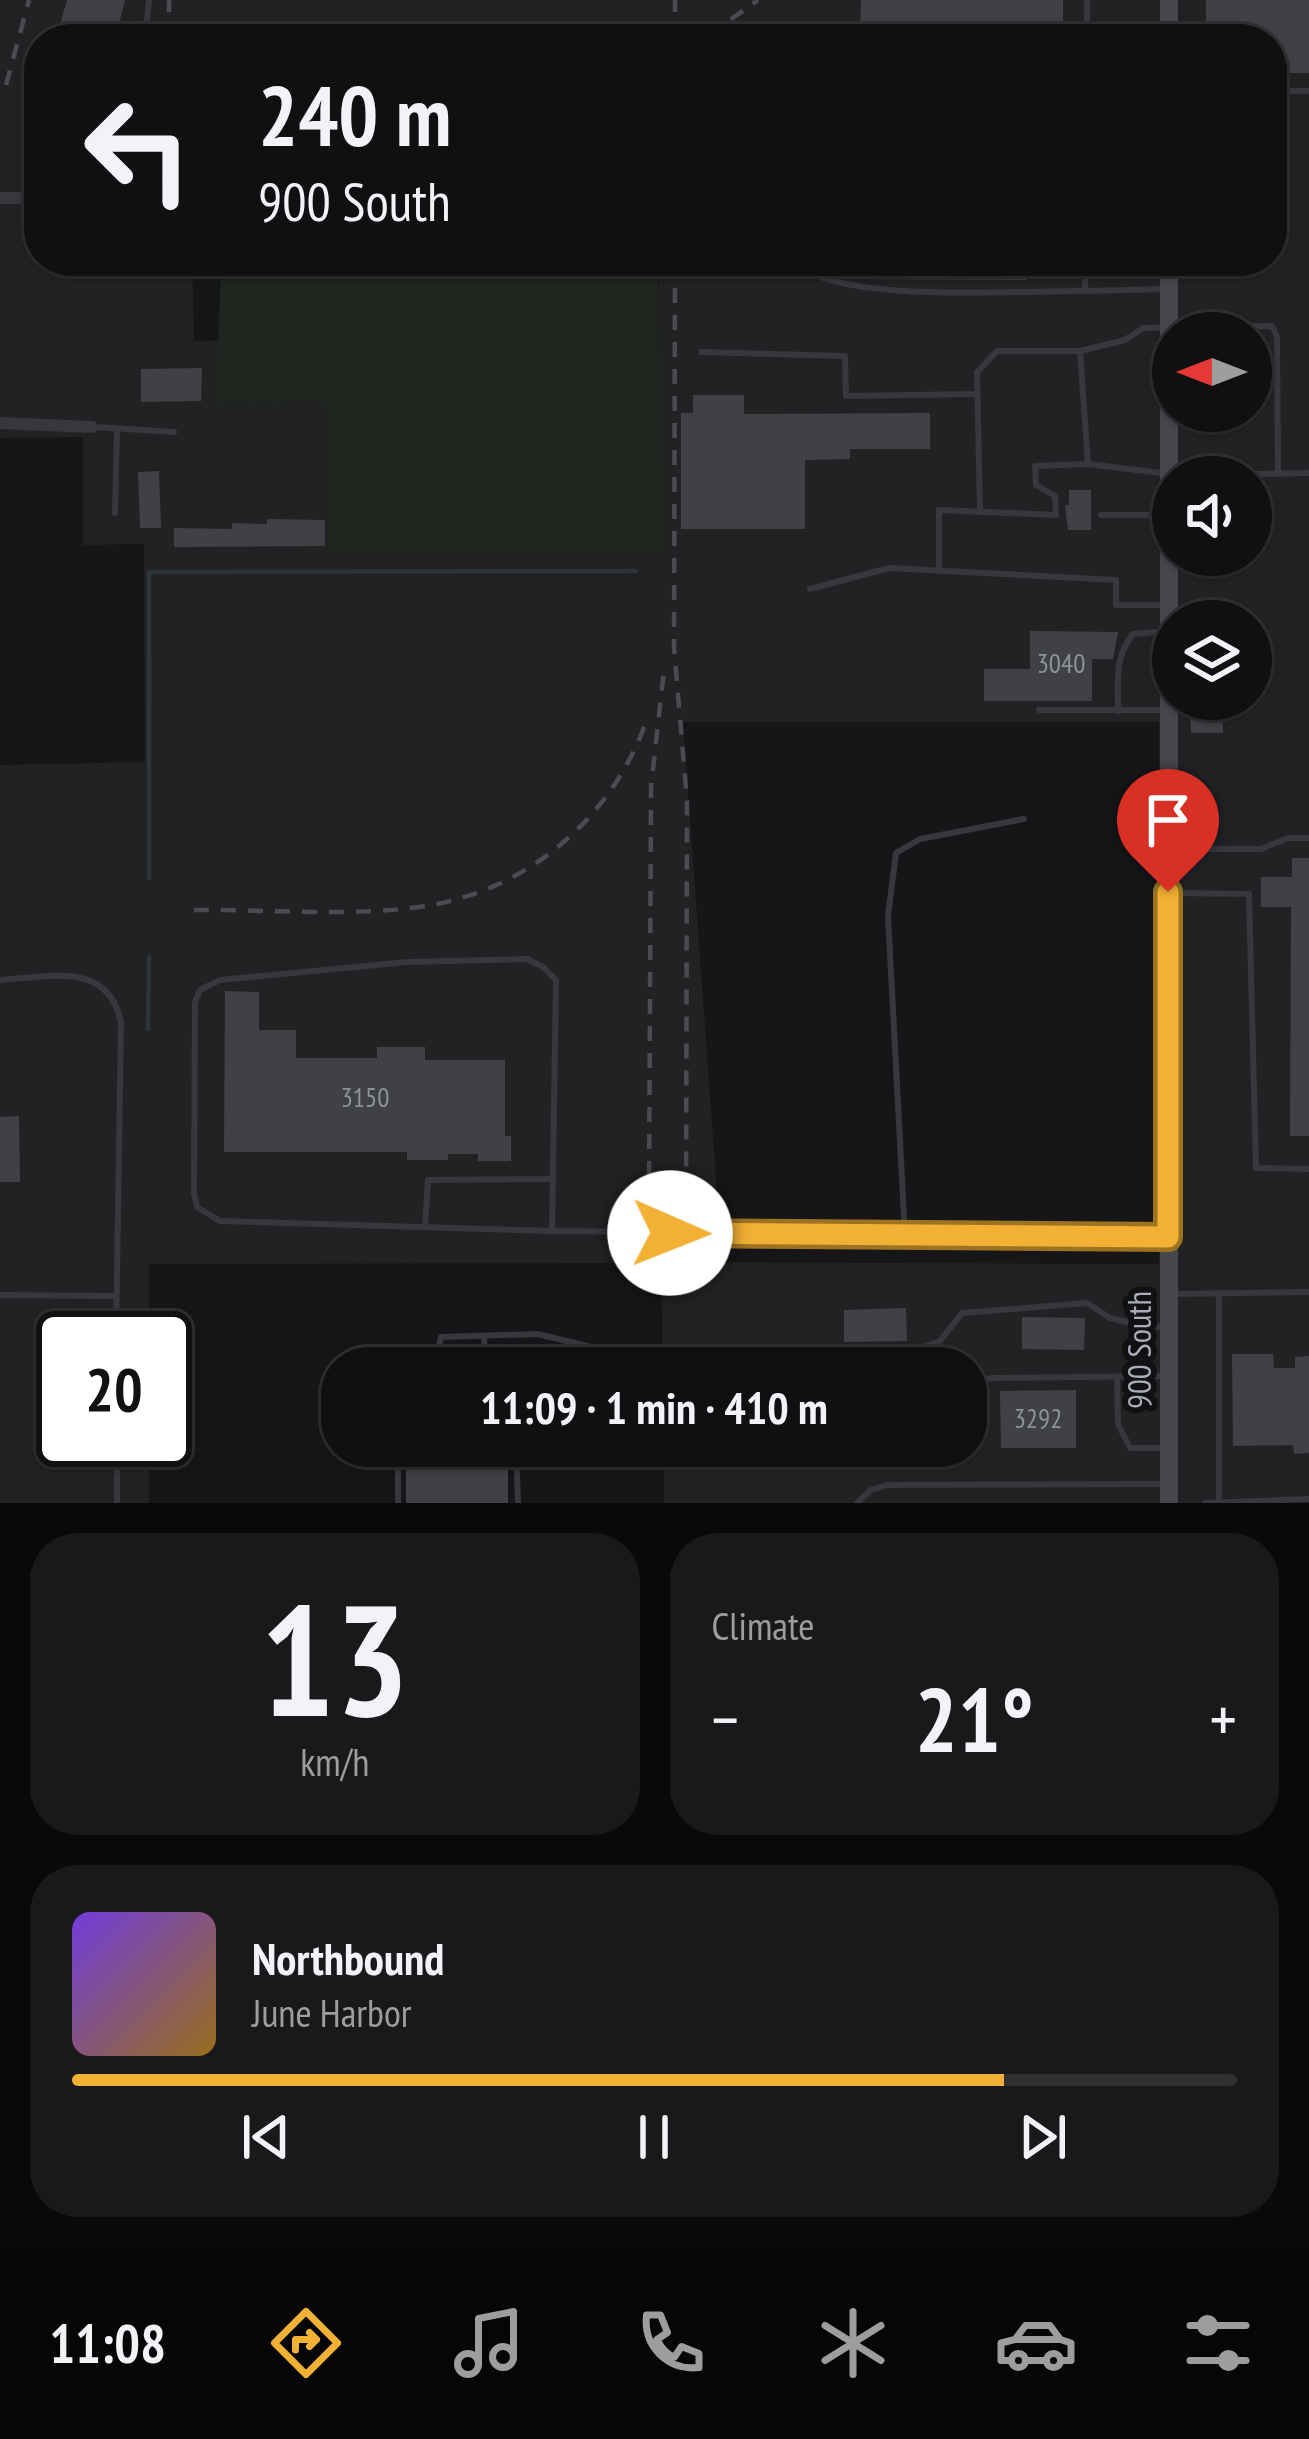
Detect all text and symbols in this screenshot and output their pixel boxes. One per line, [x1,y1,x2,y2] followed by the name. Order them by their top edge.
[258,60,451,169] text: 240 m
[60,72,216,228] icon: left
[258,166,451,236] text: 900 South
[1152,312,1272,432] north arrow
[1152,312,1272,720] map controls
[1152,456,1272,576] button: sound
[1152,600,1272,720] button: layers
[1037,646,1085,680] house number: 3040
[1117,769,1219,892] pin
[1135,787,1201,853] icon: arrive
[341,1080,389,1114] house number: 3150
[607,1170,733,1296] position arrow
[1117,1291,1160,1409] street label: 900 South
[36,1311,192,1467] speed limit sign: 20
[480,1378,828,1436] text: 11:09 · 1 min · 410 m
[1014,1401,1062,1435] house number: 3292
[260,1557,409,1759] text: 13
[712,1600,814,1651] text: Climate
[915,1660,1034,1777] text: 21°
[712,1676,739,1761] text: −
[1210,1676,1237,1761] text: +
[300,1736,369,1787] text: km/h
[252,1929,444,1987] text: Northbound
[252,1987,411,2038] text: June Harbor
[233,2104,299,2170] icon: previous
[621,2104,687,2170] icon: pause
[1010,2104,1076,2170] icon: next
[264,2301,348,2385] icon: directions
[447,2301,531,2385] icon: music
[629,2301,713,2385] icon: phone
[811,2301,895,2385] icon: climate
[994,2301,1078,2385] icon: car
[1176,2301,1260,2385] icon: filters
[49,2308,166,2378] text: 11:08

